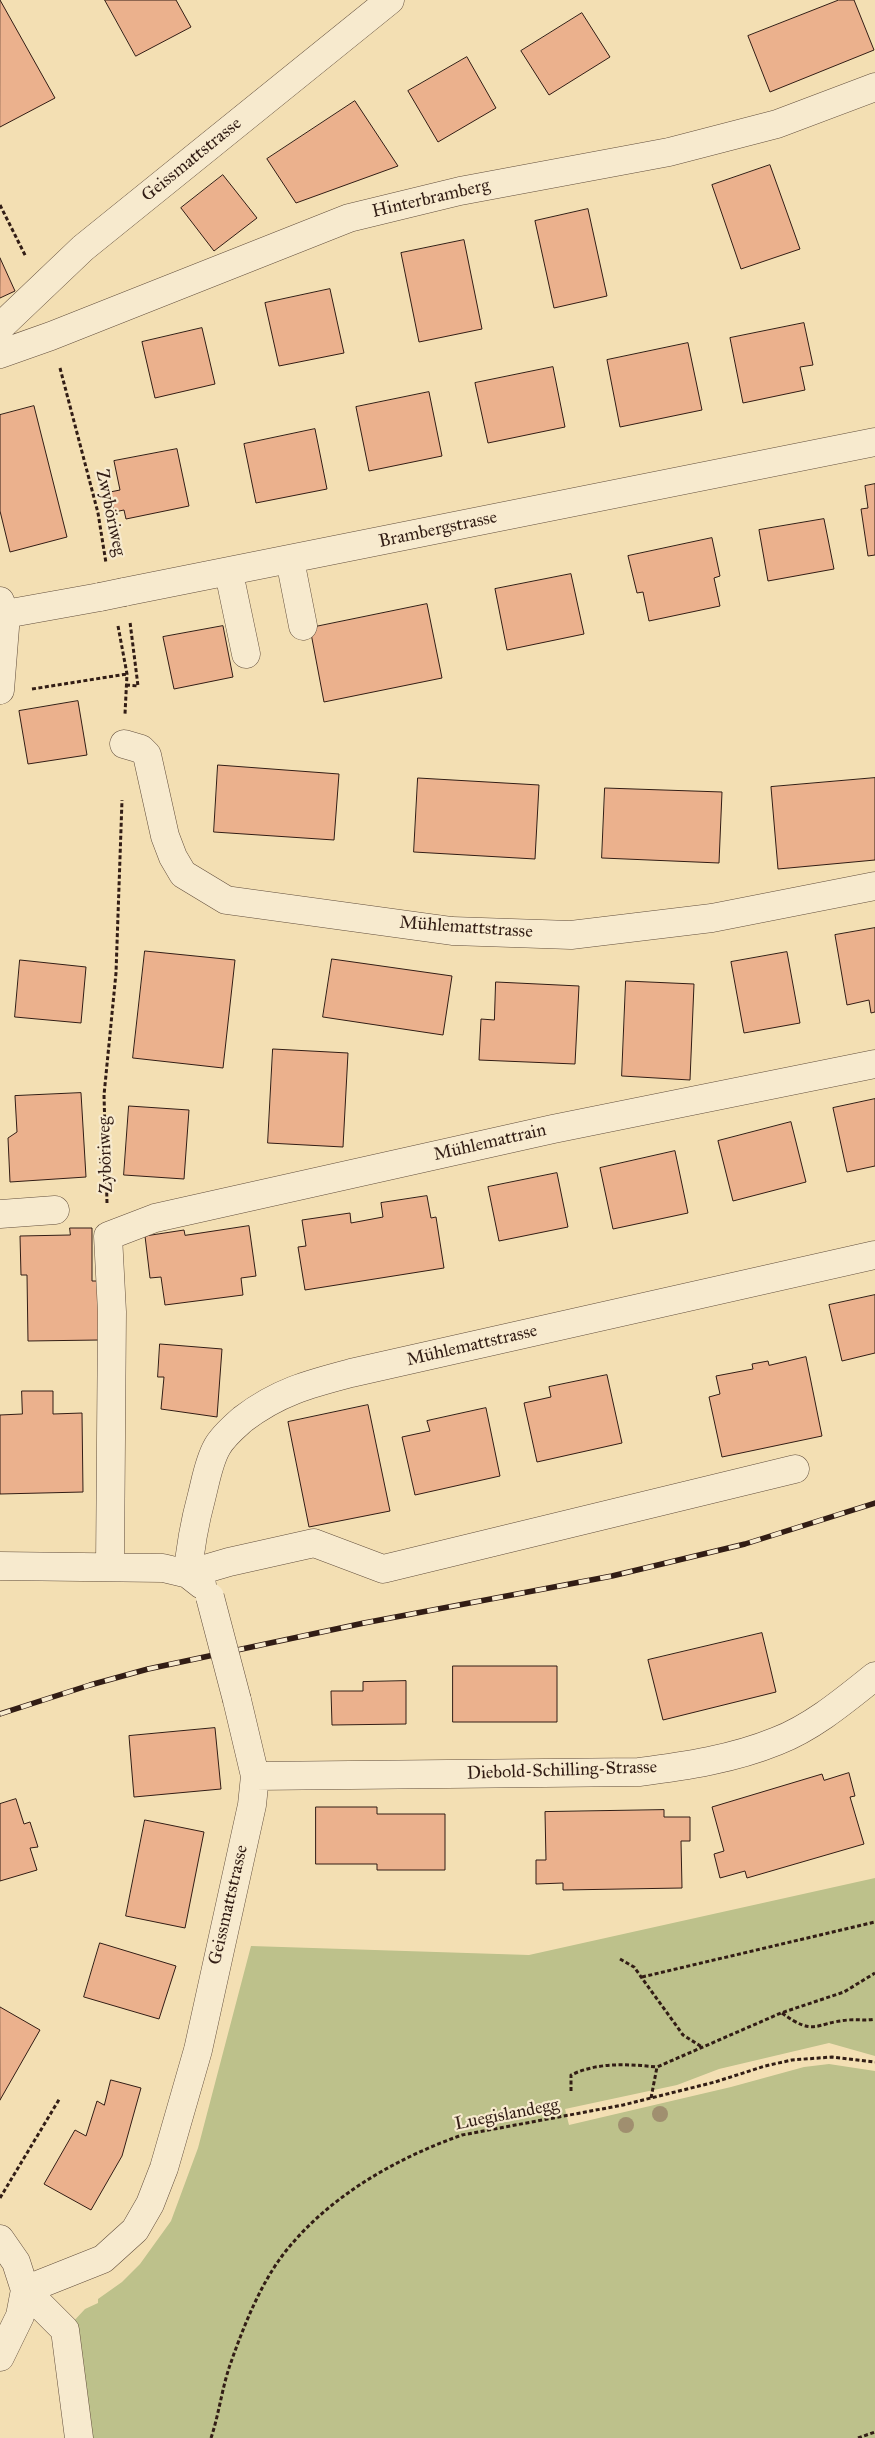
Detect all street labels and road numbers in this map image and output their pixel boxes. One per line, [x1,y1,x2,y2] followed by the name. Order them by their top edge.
[138,113,246,207] street label: Geissmattstrasse
[370,175,492,223] street label: Hinterbramberg
[90,468,130,558] street label: Zwyböriweg
[377,507,499,553] street label: Brambergstrasse
[399,913,533,943] street label: Mühlemattstrasse
[94,1116,118,1194] street label: Zyböriweg
[432,1120,548,1166] street label: Mühlemattrain
[404,1320,540,1372] street label: Mühlemattstrasse
[466,1757,658,1785] street label: Diebold-Schilling-Strasse
[205,1843,253,1967] street label: Geissmattstrasse
[453,2094,561,2136] street label: Luegislandegg

